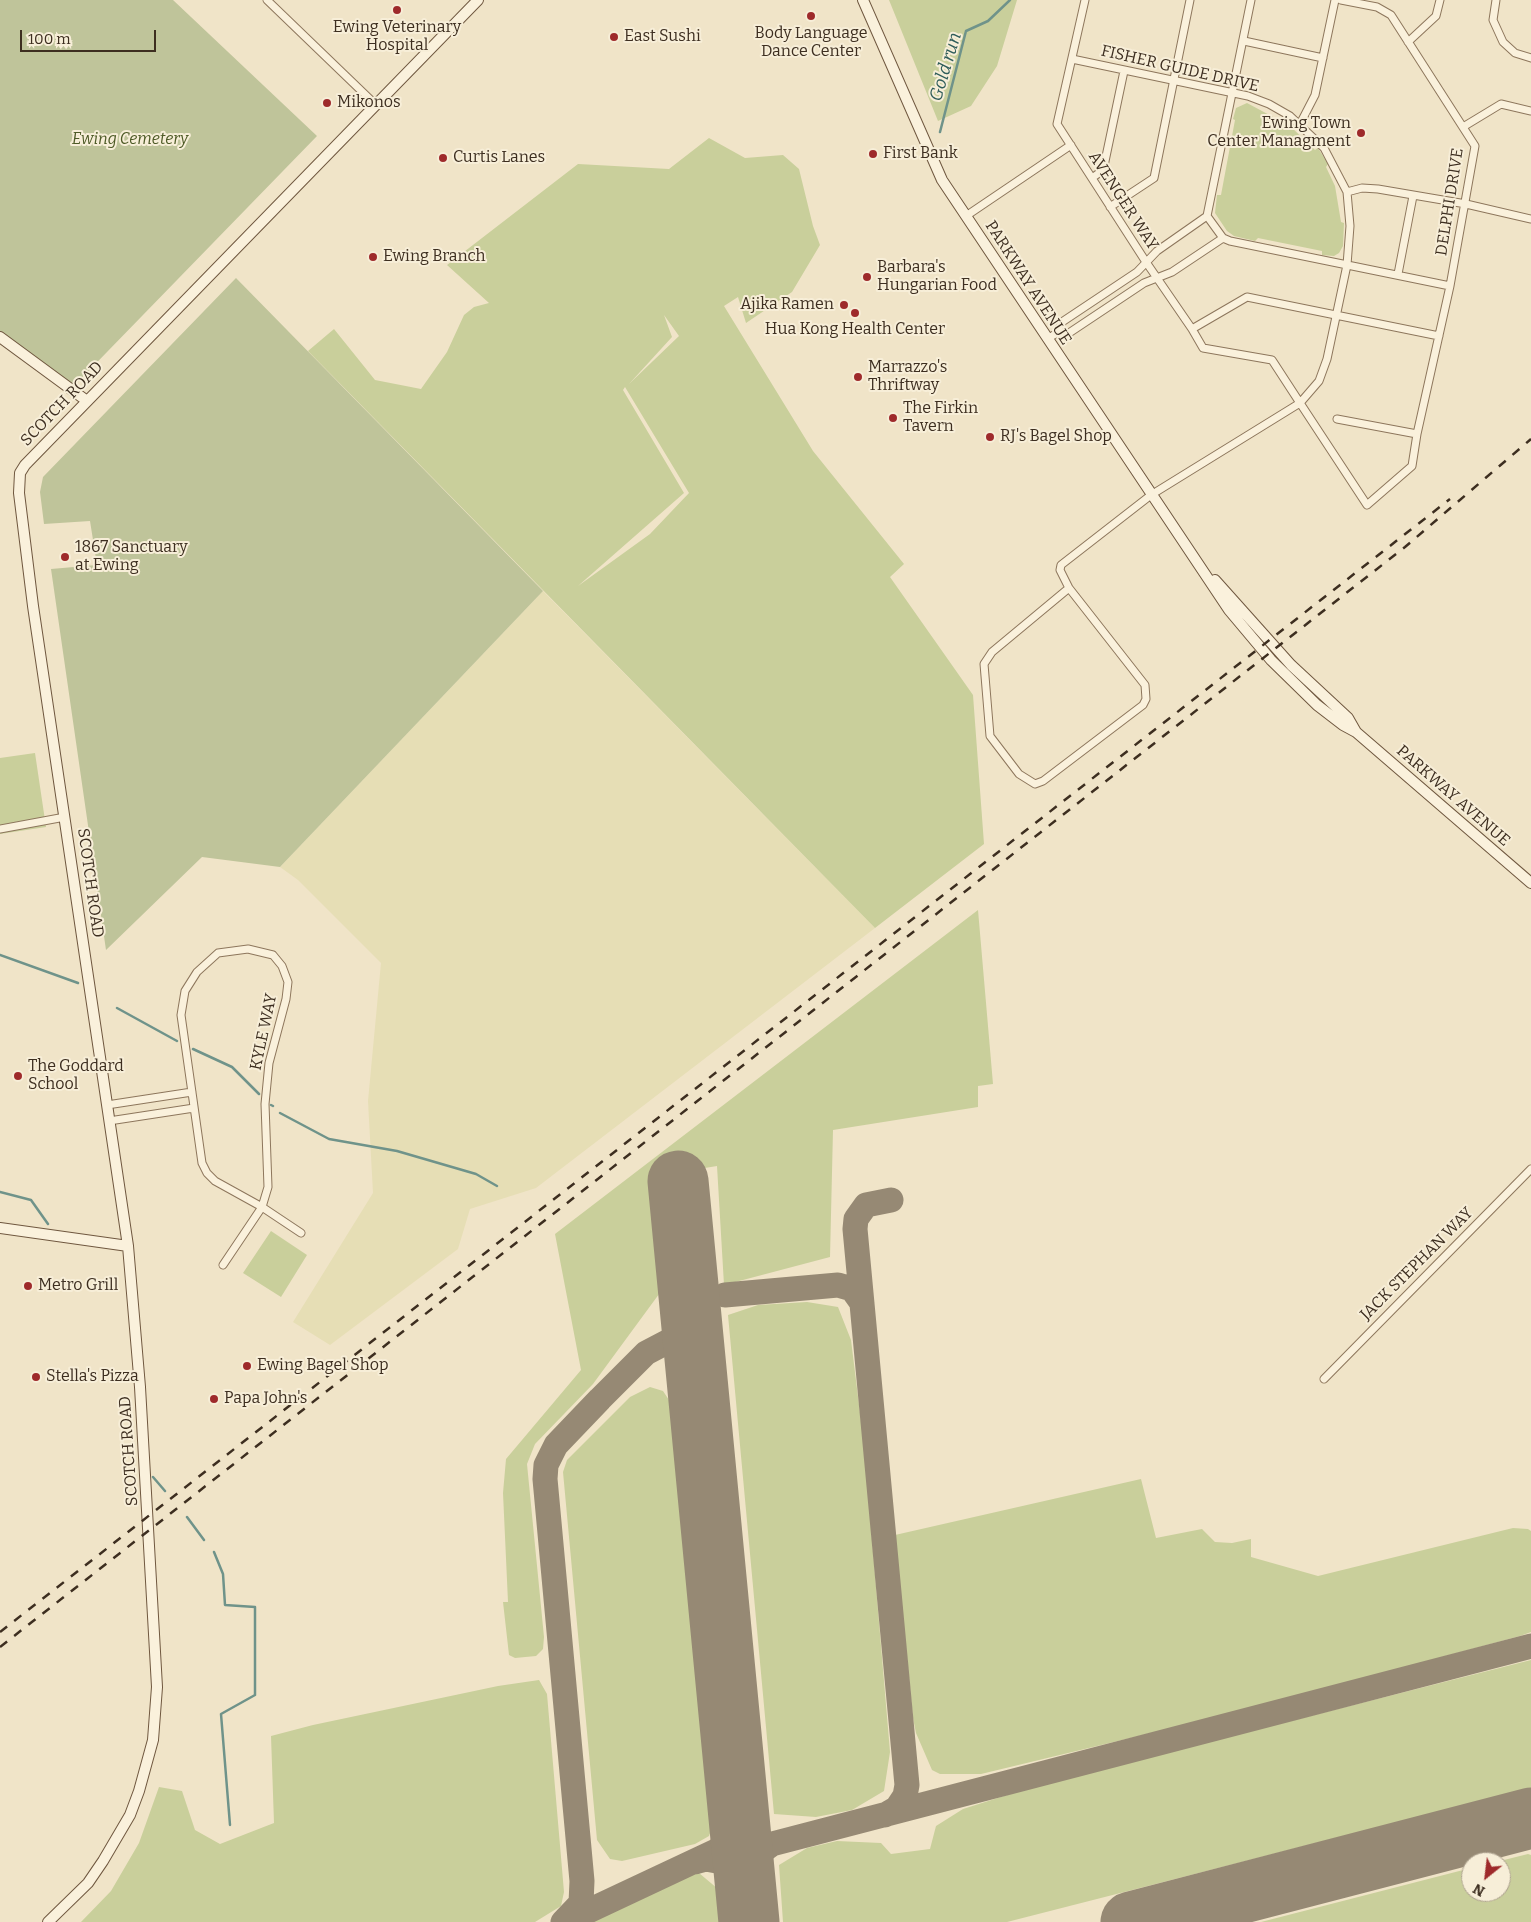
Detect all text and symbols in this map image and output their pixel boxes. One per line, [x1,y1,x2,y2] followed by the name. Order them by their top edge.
[391,4,403,16] marker: Ewing Veterinary Hospital
[805,10,817,22] marker: Body Language Dance Center
[333,18,461,56] place label: Ewing Veterinary Hospital
[22,20,159,52] scale bar
[755,24,867,62] place label: Body Language Dance Center
[624,27,701,47] place label: East Sushi
[28,30,71,48] text: 100 m
[925,30,967,104] water label: Gold run
[608,31,620,43] marker: East Sushi
[1099,41,1261,97] street label: FISHER GUIDE DRIVE
[337,93,401,113] place label: Mikonos
[321,97,333,109] marker: Mikonos
[1207,114,1351,152] place label: Ewing Town Center Managment
[1355,127,1367,139] marker: Ewing Town Center Managment
[72,130,188,150] park label: Ewing Cemetery
[883,144,958,164] place label: First Bank
[1432,147,1468,257] street label: DELPHI DRIVE
[453,148,545,168] place label: Curtis Lanes
[867,148,879,160] marker: First Bank
[1084,148,1162,254] street label: AVENGER WAY
[437,152,449,164] marker: Curtis Lanes
[981,217,1075,349] street label: PARKWAY AVENUE
[383,247,485,267] place label: Ewing Branch
[367,251,379,263] marker: Ewing Branch
[877,258,997,296] place label: Barbara's Hungarian Food
[861,271,873,283] marker: Barbara's Hungarian Food
[740,295,834,315] place label: Ajika Ramen
[838,299,850,311] marker: Ajika Ramen
[849,307,861,319] marker: Hua Kong Health Center
[765,320,945,340] place label: Hua Kong Health Center
[17,358,107,450] street label: SCOTCH ROAD
[868,358,947,396] place label: Marrazzo's Thriftway
[852,371,864,383] marker: Marrazzo's Thriftway
[903,399,978,437] place label: The Firkin Tavern
[887,412,899,424] marker: The Firkin Tavern
[1000,427,1112,447] place label: RJ's Bagel Shop
[984,431,996,443] marker: RJ's Bagel Shop
[75,538,188,576] place label: 1867 Sanctuary at Ewing
[59,551,71,563] marker: 1867 Sanctuary at Ewing
[1392,741,1514,851] street label: PARKWAY AVENUE
[73,827,107,939] street label: SCOTCH ROAD
[247,992,281,1072] street label: KYLE WAY
[28,1057,124,1095] place label: The Goddard School
[12,1070,24,1082] marker: The Goddard School
[1357,1204,1477,1324] street label: JACK STEPHAN WAY
[38,1276,118,1296] place label: Metro Grill
[22,1280,34,1292] marker: Metro Grill
[257,1356,388,1376] place label: Ewing Bagel Shop
[241,1360,253,1372] marker: Ewing Bagel Shop
[46,1367,139,1387] place label: Stella's Pizza
[30,1371,42,1383] marker: Stella's Pizza
[224,1389,307,1409] place label: Papa John's
[208,1393,220,1405] marker: Papa John's
[116,1395,142,1507] street label: SCOTCH ROAD
[1461,1852,1511,1902] north arrow
[1470,1880,1488,1900] text: N

